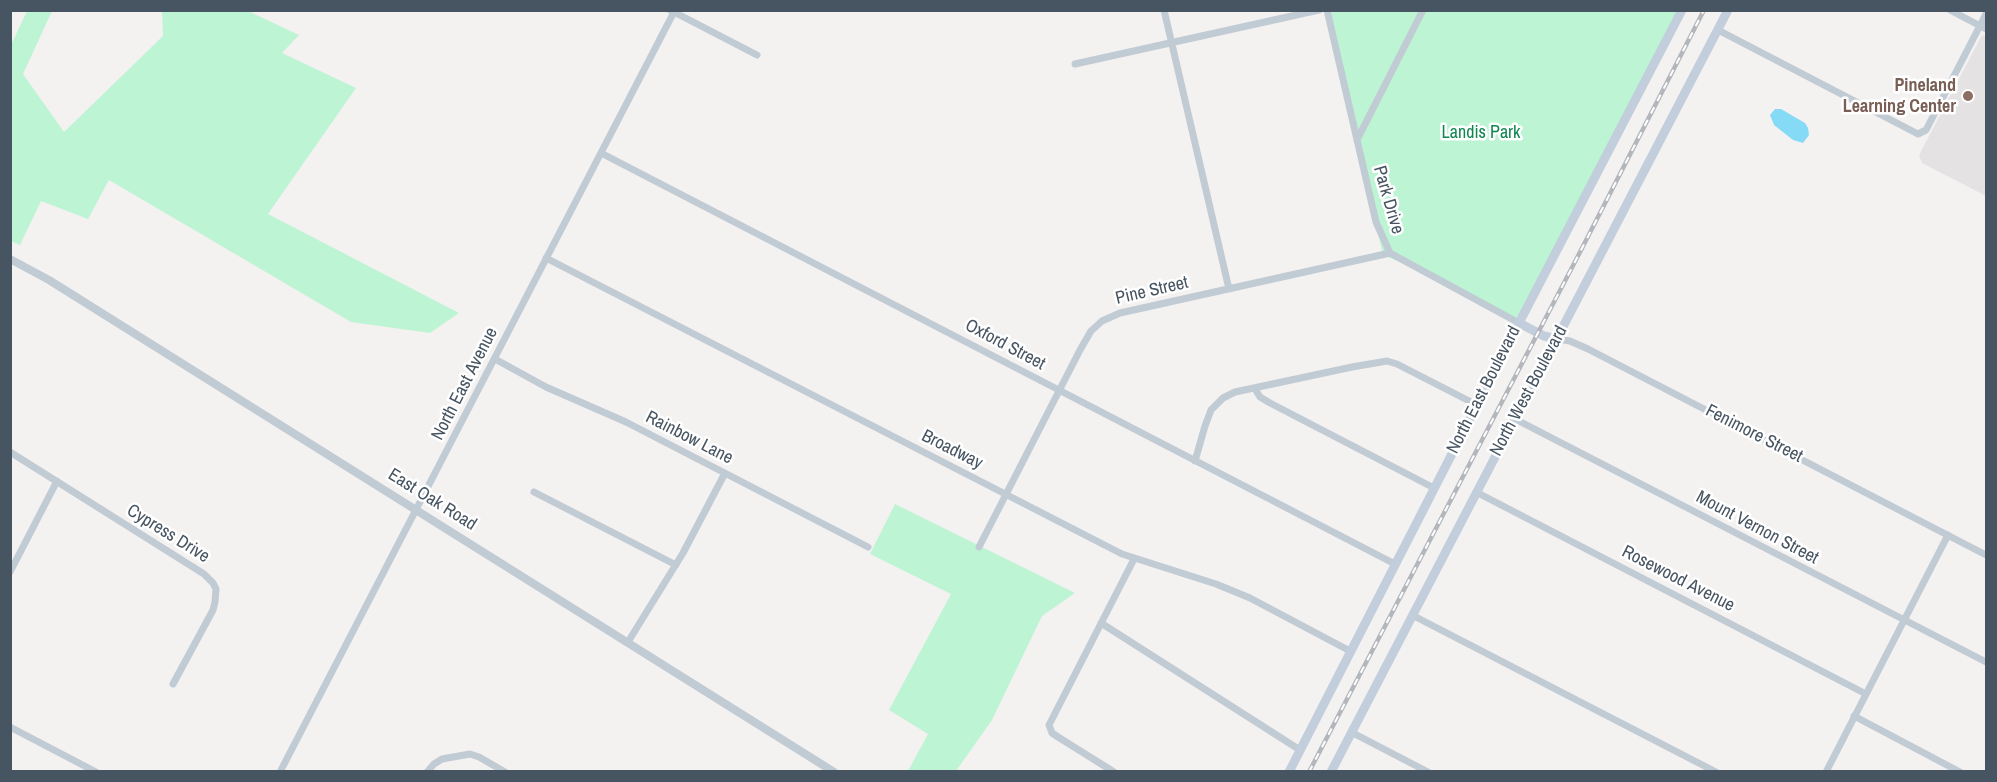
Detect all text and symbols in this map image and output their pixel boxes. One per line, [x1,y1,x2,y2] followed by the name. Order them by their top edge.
[1843,75,1956,118] place label: Pineland Learning Center
[1961,89,1975,103] marker: Pineland Learning Center
[1442,122,1520,144] park label: Landis Park
[1368,164,1408,236] street label: Park Drive
[1114,272,1190,310] street label: Pine Street
[961,315,1049,375] street label: Oxford Street
[1486,322,1572,460] street label: North West Boulevard
[1443,323,1525,457] street label: North East Boulevard
[427,324,503,444] street label: North East Avenue
[1702,400,1806,468] street label: Fenimore Street
[642,407,736,469] street label: Rainbow Lane
[918,425,986,475] street label: Broadway
[384,464,480,536] street label: East Oak Road
[1692,487,1822,569] street label: Mount Vernon Street
[123,500,213,568] street label: Cypress Drive
[1618,541,1738,617] street label: Rosewood Avenue

